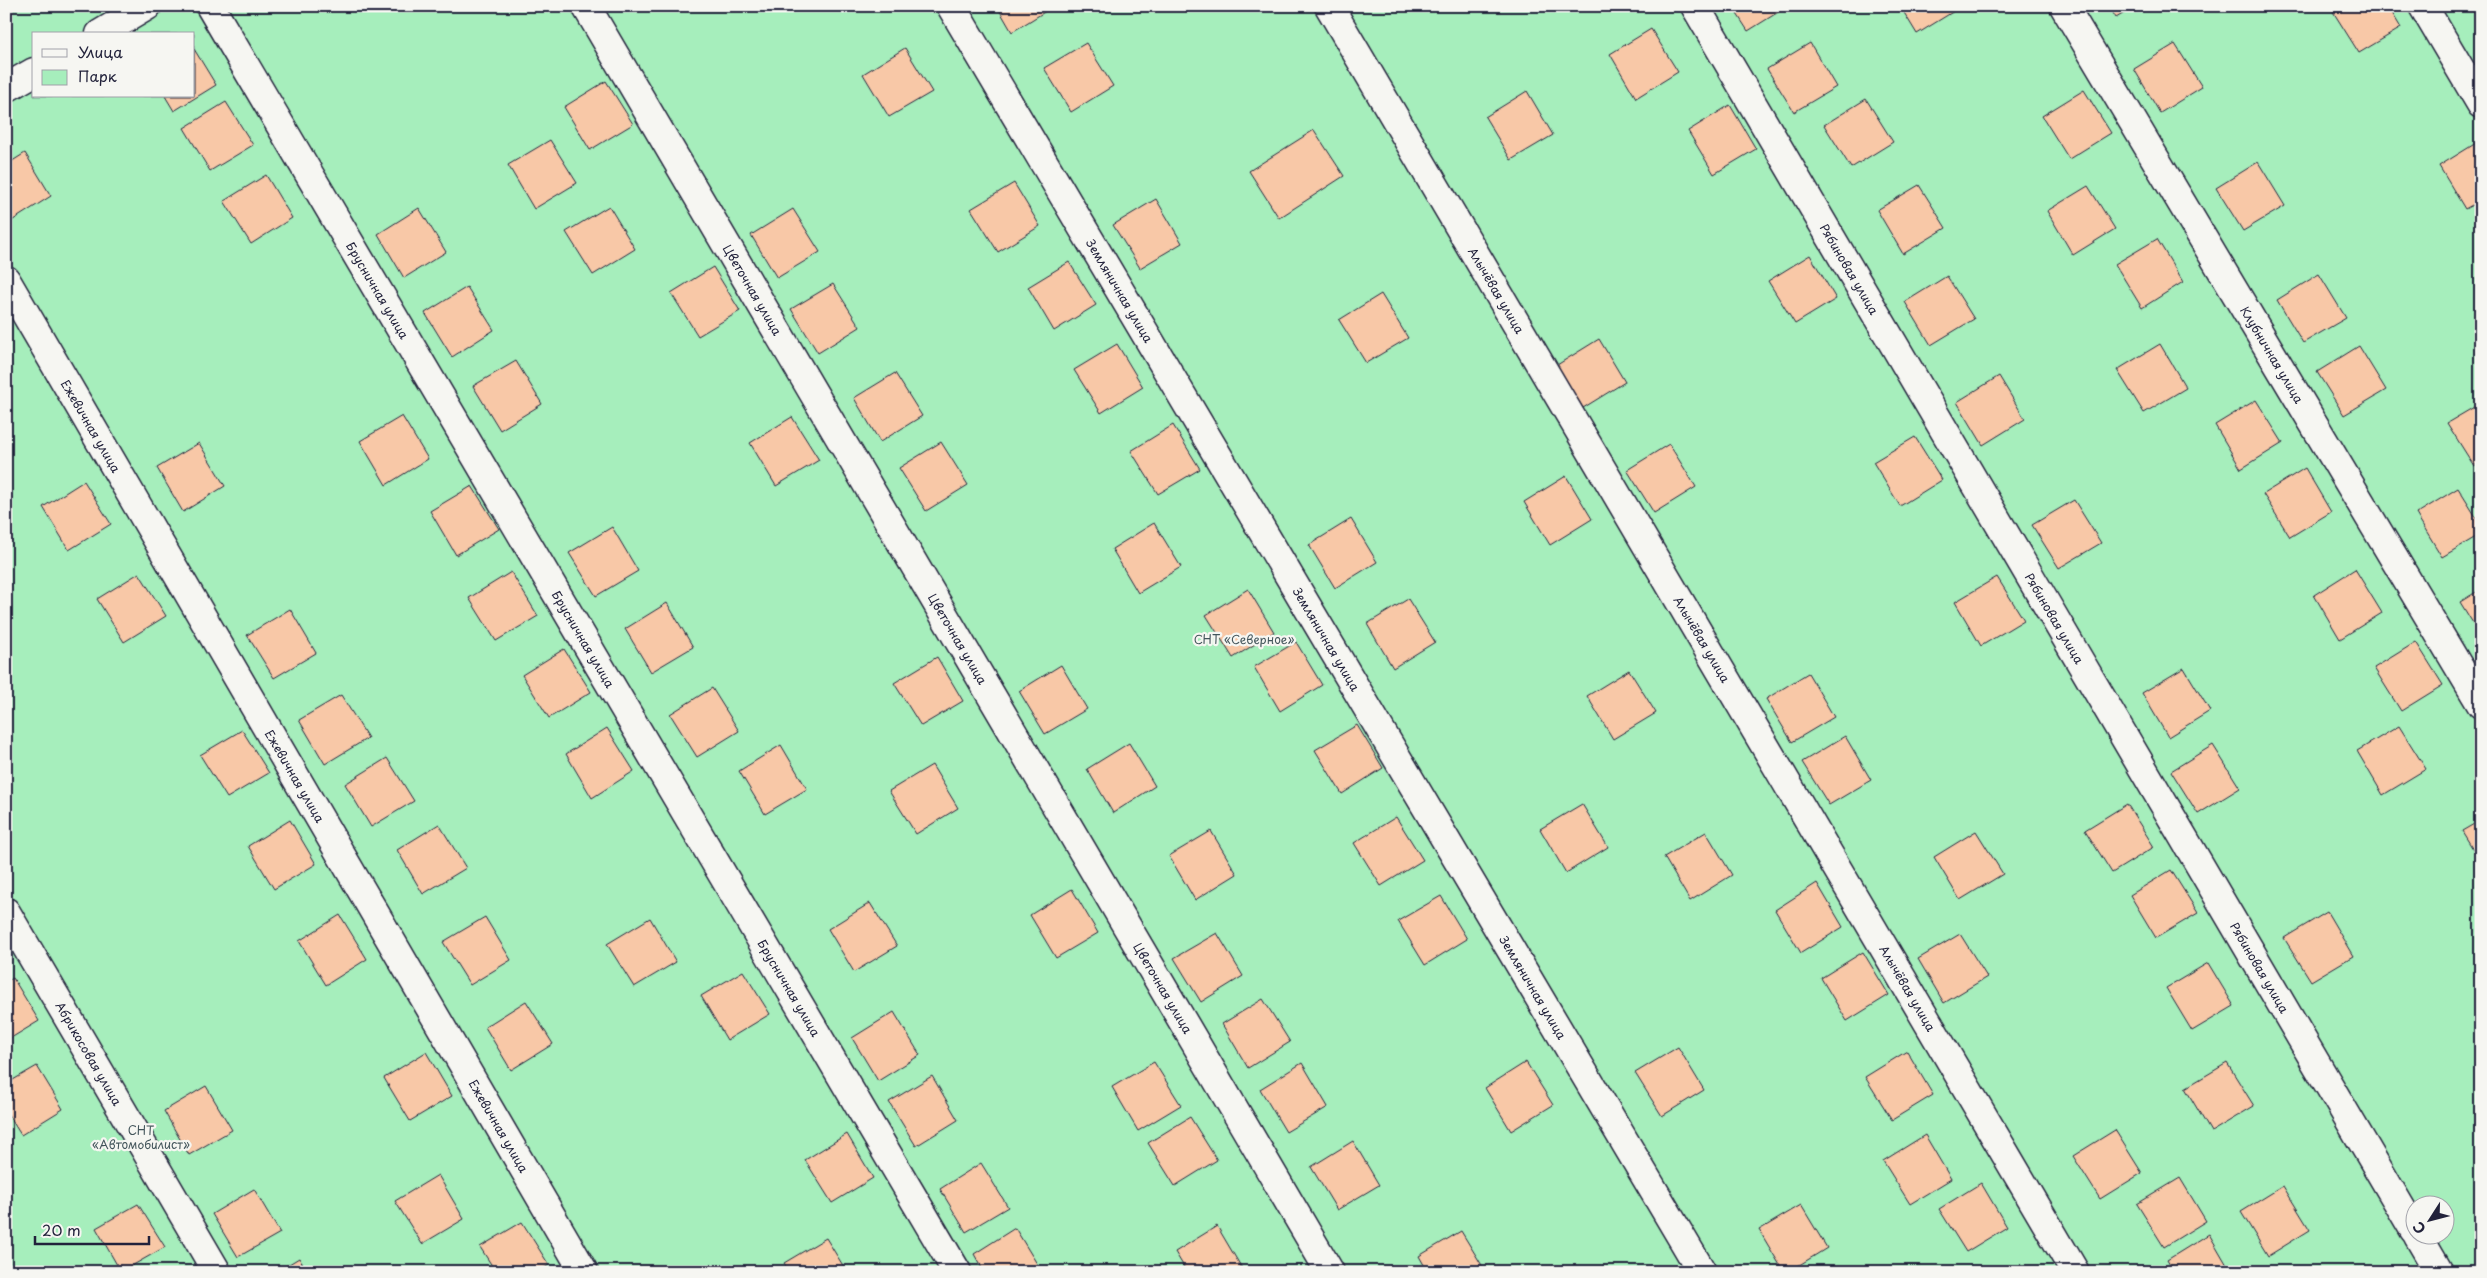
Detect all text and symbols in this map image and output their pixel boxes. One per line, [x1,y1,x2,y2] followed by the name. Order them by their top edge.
[32,32,195,98] legend
[78,40,123,63] text: Улица
[78,64,117,87] text: Парк
[1816,220,1883,318] street label: Рябиновая улица
[1082,235,1158,346] street label: Земляничная улица
[342,238,414,343] street label: Брусничная улица
[719,241,787,339] street label: Цветочная улица
[1464,244,1529,337] street label: Алычёвая улица
[2236,303,2308,407] street label: Клубничная улица
[57,376,125,476] street label: Ежевичная улица
[2021,569,2089,667] street label: Рябиновая улица
[1289,584,1365,695] street label: Земляничная улица
[548,587,619,691] street label: Брусничная улица
[924,590,992,688] street label: Цветочная улица
[1670,593,1735,686] street label: Алычёвая улица
[1194,630,1294,648] park label: СНТ «Северное»
[261,726,329,826] street label: Ежевичная улица
[2226,919,2294,1017] street label: Рябиновая улица
[1495,932,1571,1043] street label: Земляничная улица
[754,936,825,1040] street label: Брусничная улица
[1129,939,1197,1037] street label: Цветочная улица
[1875,942,1940,1035] street label: Алычёвая улица
[51,998,127,1109] street label: Абрикосовая улица
[465,1076,533,1176] street label: Ежевичная улица
[92,1121,190,1153] park label: СНТ «Автомобилист»
[2404,1196,2454,1246] north arrow
[35,1213,149,1245] scale bar
[42,1218,81,1241] text: 20 m
[2407,1218,2431,1238] text: С

